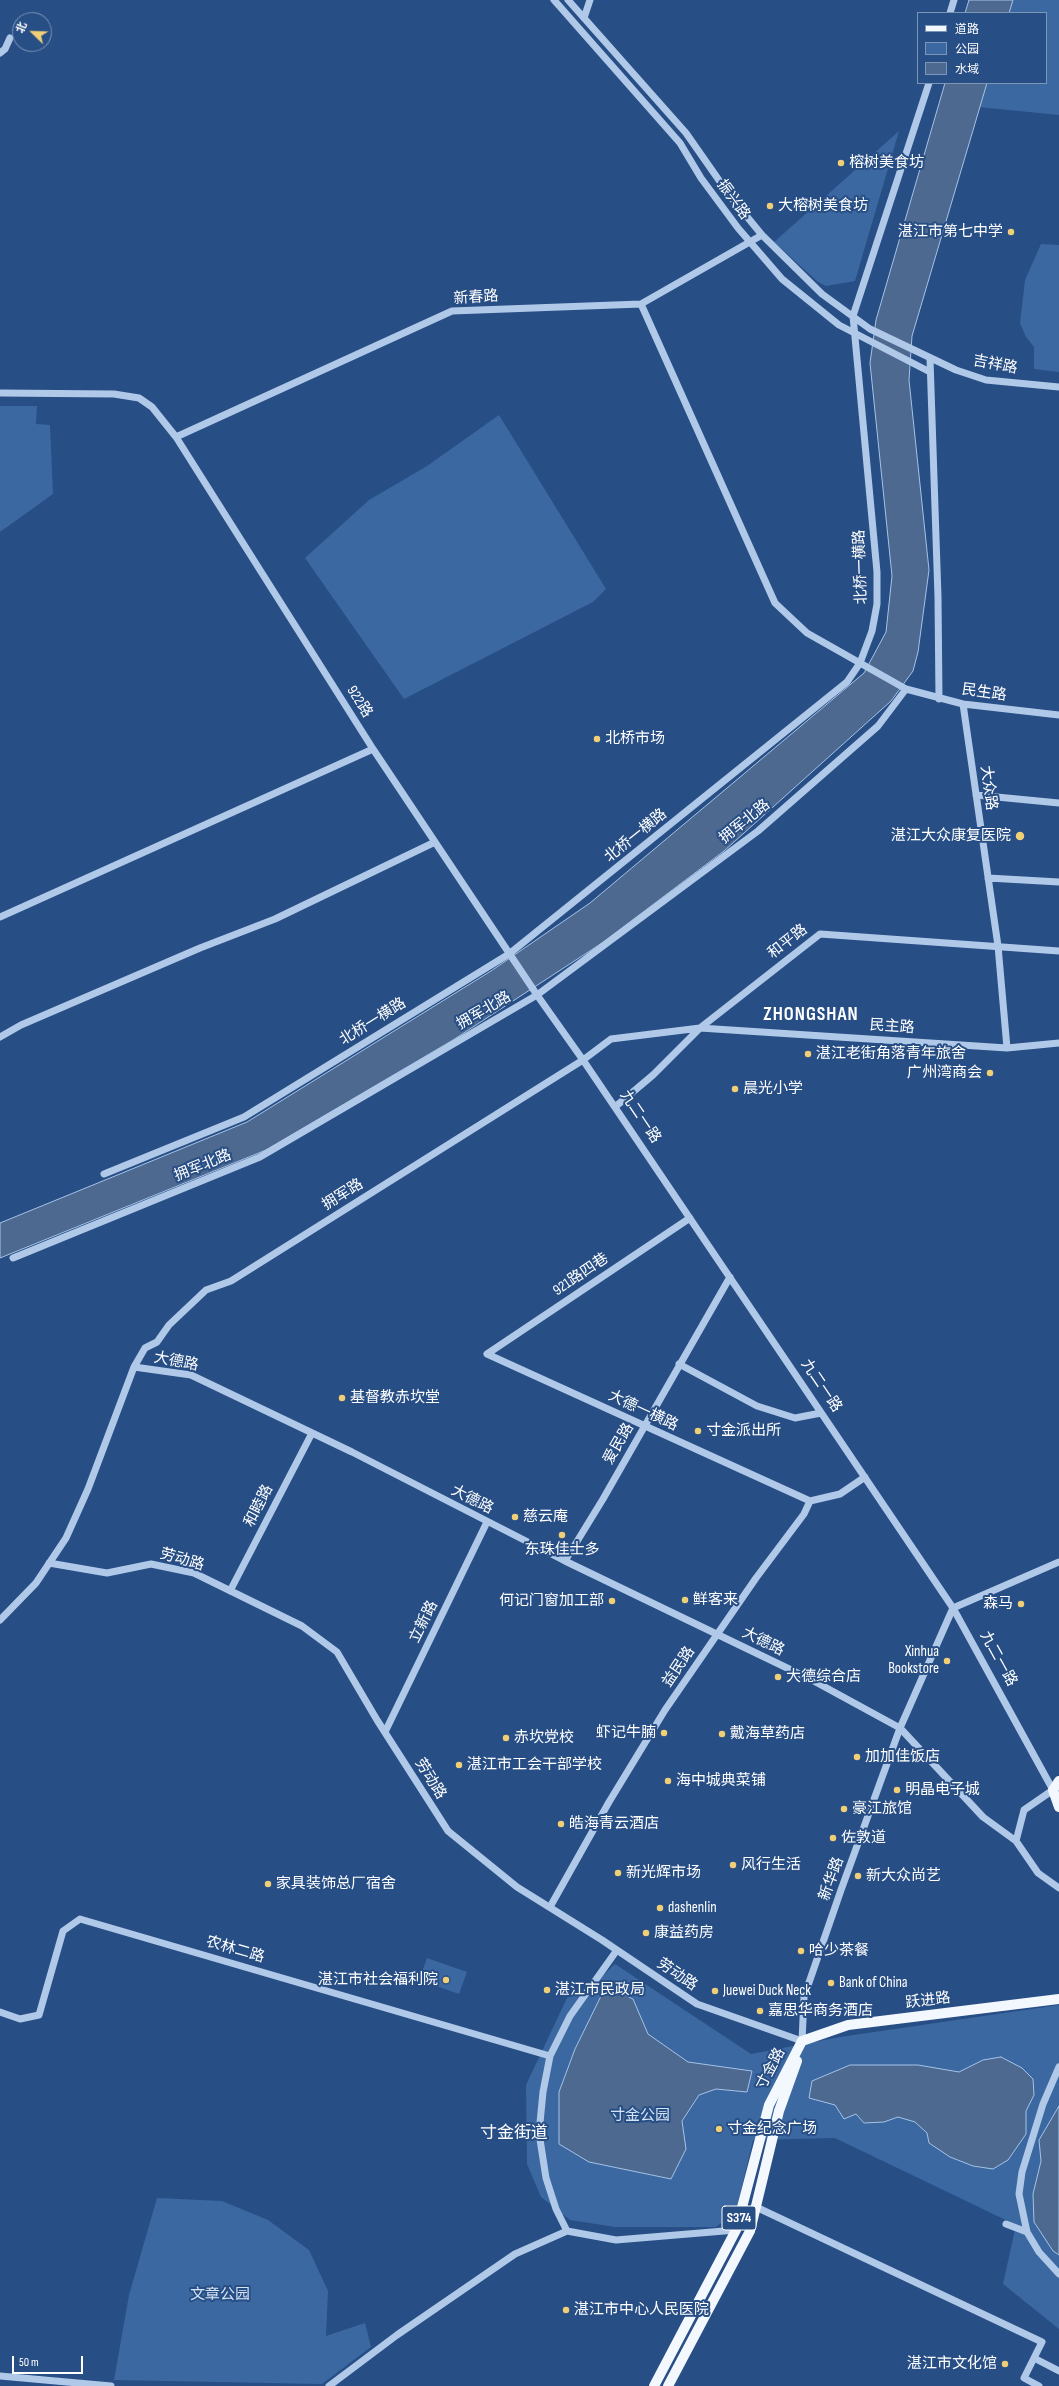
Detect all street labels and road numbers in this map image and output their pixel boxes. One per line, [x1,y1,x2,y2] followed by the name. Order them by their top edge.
[712,177,754,223] street label: 振兴路
[453,287,499,309] street label: 新春路
[971,352,1019,378] street label: 吉祥路
[851,529,871,605] street label: 北桥一横路
[960,681,1008,705] street label: 民生路
[342,683,376,721] street label: 922路
[976,764,1000,812] street label: 大众路
[716,796,774,848] street label: 拥军北路
[601,805,671,867] street label: 北桥一横路
[765,921,811,963] street label: 和平路
[454,988,514,1034] street label: 拥军北路
[336,994,410,1050] street label: 北桥一横路
[869,1016,915,1038] street label: 民主路
[616,1087,664,1147] street label: 九二一路
[172,1146,234,1186] street label: 拥军北路
[319,1175,367,1215] street label: 拥军路
[550,1250,612,1300] street label: 921路四巷
[152,1349,200,1375] street label: 大德路
[797,1356,845,1416] street label: 九二一路
[605,1387,681,1435] street label: 大德一横路
[600,1420,638,1468] street label: 爱民路
[241,1482,277,1530] street label: 和睦路
[448,1482,496,1518] street label: 大德路
[158,1545,206,1575] street label: 劳动路
[406,1598,442,1646] street label: 立新路
[739,1624,787,1660] street label: 大德路
[976,1628,1020,1690] street label: 九二一路
[659,1643,699,1691] street label: 益民路
[410,1755,450,1803] street label: 劳动路
[816,1855,848,1903] street label: 新华路
[204,1933,266,1967] street label: 农林二路
[653,1955,701,1995] street label: 劳动路
[905,1989,951,2013] street label: 跃进路
[752,2045,790,2093] street label: 寸金路
[722,2206,756,2230] road number: S374

